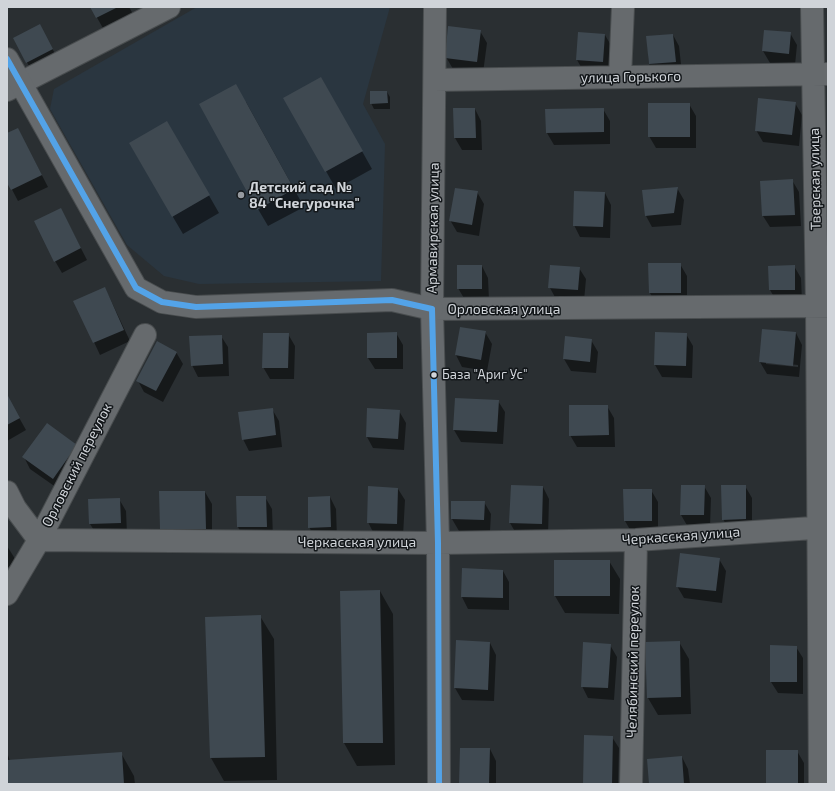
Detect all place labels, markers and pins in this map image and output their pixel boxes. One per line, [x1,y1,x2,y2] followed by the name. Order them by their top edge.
[249,179,360,212] place label: Детский сад № 84 "Снегурочка"
[236,190,246,200] marker: Детский сад № 84 "Снегурочка"
[442,367,528,383] place label: База "Ариг Ус"
[429,370,439,380] marker: База "Ариг Ус"

